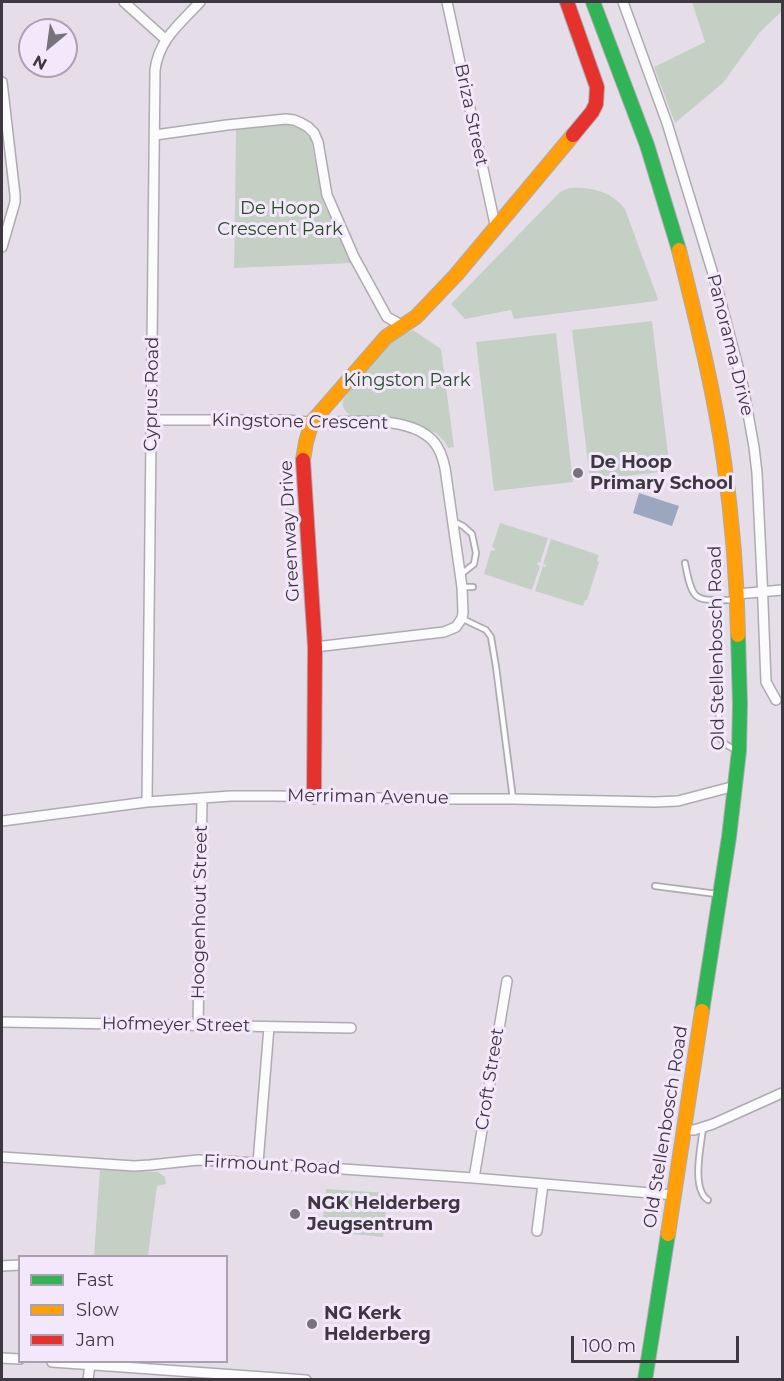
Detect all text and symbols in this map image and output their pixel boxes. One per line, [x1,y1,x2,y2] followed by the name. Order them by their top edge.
[18,18,78,78] north arrow
[30,51,50,74] text: N
[450,62,492,168] street label: Briza Street
[217,198,343,240] park label: De Hoop Crescent Park
[702,272,758,418] street label: Panorama Drive
[140,337,164,451] street label: Cyprus Road
[343,370,471,392] park label: Kingston Park
[211,410,389,434] street label: Kingstone Crescent
[590,452,733,494] place label: De Hoop Primary School
[275,460,305,602] street label: Greenway Drive
[571,466,585,480] marker: De Hoop Primary School
[704,545,730,751] street label: Old Stellenbosch Road
[287,785,449,809] street label: Merriman Avenue
[188,825,212,999] street label: Hoogenhout Street
[102,1013,250,1037] street label: Hofmeyer Street
[639,1024,693,1230] street label: Old Stellenbosch Road
[471,1026,509,1132] street label: Croft Street
[203,1151,341,1179] street label: Firmount Road
[307,1193,461,1236] place label: NGK Helderberg Jeugsentrum
[288,1207,302,1221] marker: NGK Helderberg Jeugsentrum
[18,1255,228,1363] legend
[76,1269,114,1291] text: Fast
[76,1299,119,1321] text: Slow
[324,1303,431,1346] place label: NG Kerk Helderberg
[305,1317,319,1331] marker: NG Kerk Helderberg
[574,1324,742,1362] scale bar
[76,1329,115,1351] text: Jam
[582,1335,636,1357] text: 100 m

